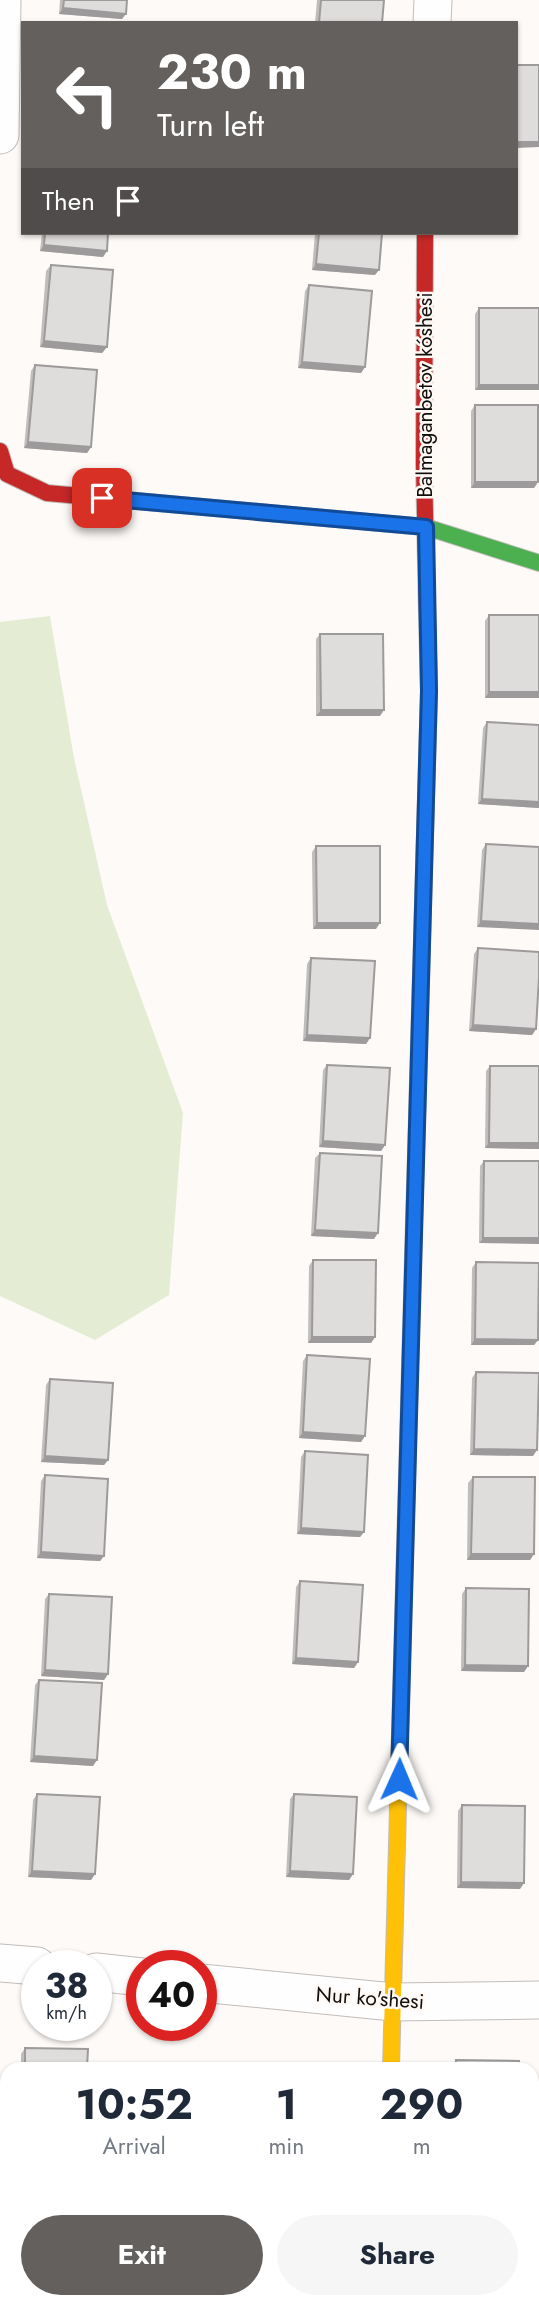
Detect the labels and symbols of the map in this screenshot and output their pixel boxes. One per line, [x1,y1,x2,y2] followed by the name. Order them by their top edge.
[410,292,440,498] street label: Balmaganbetov kóshesi
[72,468,132,528] pin
[362,1742,436,1816] position arrow
[126,1950,217,2041] speed limit sign: 40
[315,1979,425,2017] street label: Nur ko'shesi

